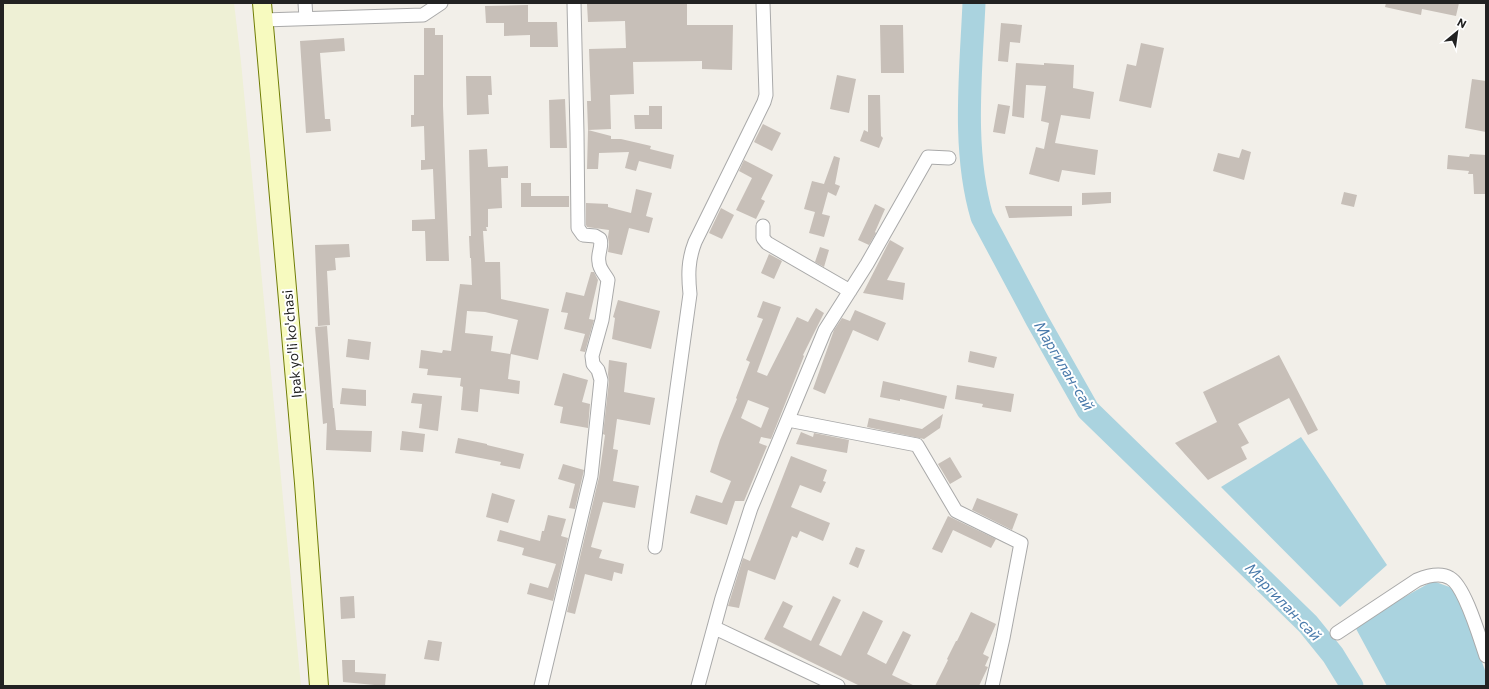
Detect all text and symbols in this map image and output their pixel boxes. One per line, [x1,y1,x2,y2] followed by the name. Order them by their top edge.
[1437,12,1477,52] north arrow
[1455,15,1469,31] text: N
[278,289,305,399] street label: Ipak yo'li ko'chasi
[1031,318,1099,414] water label: Маргилан-сай
[1242,559,1326,644] water label: Маргилан-сай

